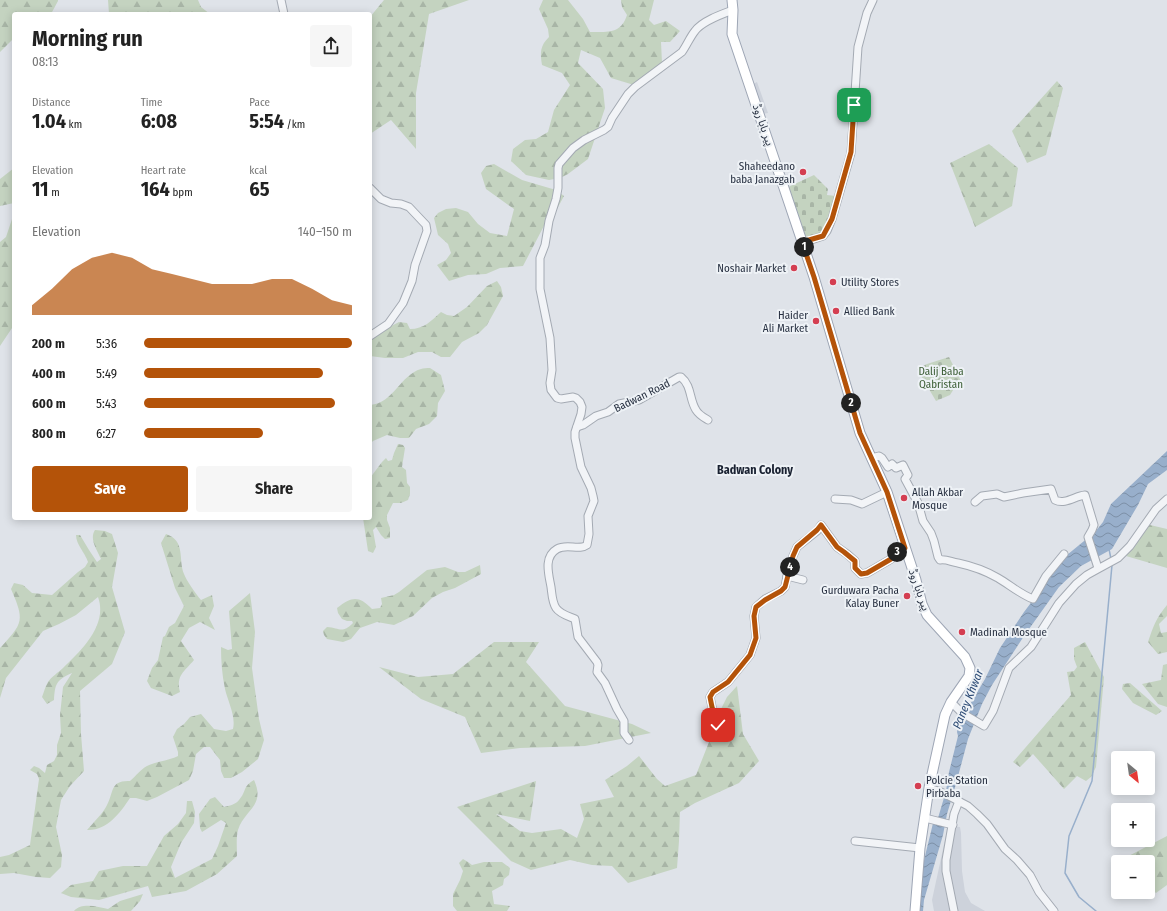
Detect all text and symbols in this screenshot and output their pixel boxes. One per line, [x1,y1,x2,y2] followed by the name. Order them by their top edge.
[32,25,143,52] text: Morning run
[310,25,352,67] button: share
[32,54,58,69] text: 08:13
[837,88,871,122] pin
[843,94,865,116] icon: arrive
[32,96,71,109] text: Distance
[141,96,162,109] text: Time
[249,96,270,109] text: Pace
[749,102,777,148] street label: پیر بابا روڈ
[32,109,66,133] text: 1.04
[141,109,177,133] text: 6:08
[249,109,284,133] text: 5:54
[66,118,82,131] text: km
[284,118,305,131] text: /km
[730,160,795,186] place label: Shaheedano baba Janazgah
[32,164,73,177] text: Elevation
[141,164,186,177] text: Heart rate
[249,164,267,177] text: kcal
[798,167,808,177] marker: Shaheedano baba Janazgah
[32,177,49,201] text: 11
[141,177,170,201] text: 164
[249,177,270,201] text: 65
[49,186,60,199] text: m
[170,186,193,199] text: bpm
[32,224,81,239] text: Elevation
[298,224,352,239] text: 140–150 m
[794,237,814,257] pin: 1
[802,240,806,253] text: 1
[717,262,786,275] place label: Noshair Market
[789,263,799,273] marker: Noshair Market
[841,276,899,289] place label: Utility Stores
[828,277,838,287] marker: Utility Stores
[844,305,895,318] place label: Allied Bank
[831,306,841,316] marker: Allied Bank
[763,309,808,335] place label: Haider Ali Market
[811,316,821,326] marker: Haider Ali Market
[32,336,65,351] text: 200 m
[96,336,117,351] text: 5:36
[918,365,964,391] park label: Dalij Baba Qabristan
[32,366,66,381] text: 400 m
[96,366,117,381] text: 5:49
[612,377,672,415] street label: Badwan Road
[841,393,861,413] pin: 2
[32,396,66,411] text: 600 m
[96,396,117,411] text: 5:43
[848,396,854,409] text: 2
[32,426,66,441] text: 800 m
[96,426,116,441] text: 6:27
[717,463,793,477] district label: Badwan Colony
[32,466,188,512] button: Save
[196,466,352,512] button: Share
[912,486,963,512] place label: Allah Akbar Mosque
[899,493,909,503] marker: Allah Akbar Mosque
[887,542,907,562] pin: 3
[894,545,900,558] text: 3
[780,557,800,577] pin: 4
[787,560,793,573] text: 4
[905,567,933,613] street label: پیر بابا روڈ
[821,584,899,610] place label: Gurduwara Pacha Kalay Buner
[902,591,912,601] marker: Gurduwara Pacha Kalay Buner
[970,626,1047,639] place label: Madinah Mosque
[957,627,967,637] marker: Madinah Mosque
[950,666,987,731] water label: Paney Khwar
[701,708,735,742] pin
[707,714,729,736] icon: check
[1111,751,1155,795] north arrow
[1111,751,1155,899] map controls
[926,774,988,800] place label: Polcie Station Pirbaba
[913,781,923,791] marker: Polcie Station Pirbaba
[1111,803,1155,847] button: +
[1111,855,1155,899] button: −

